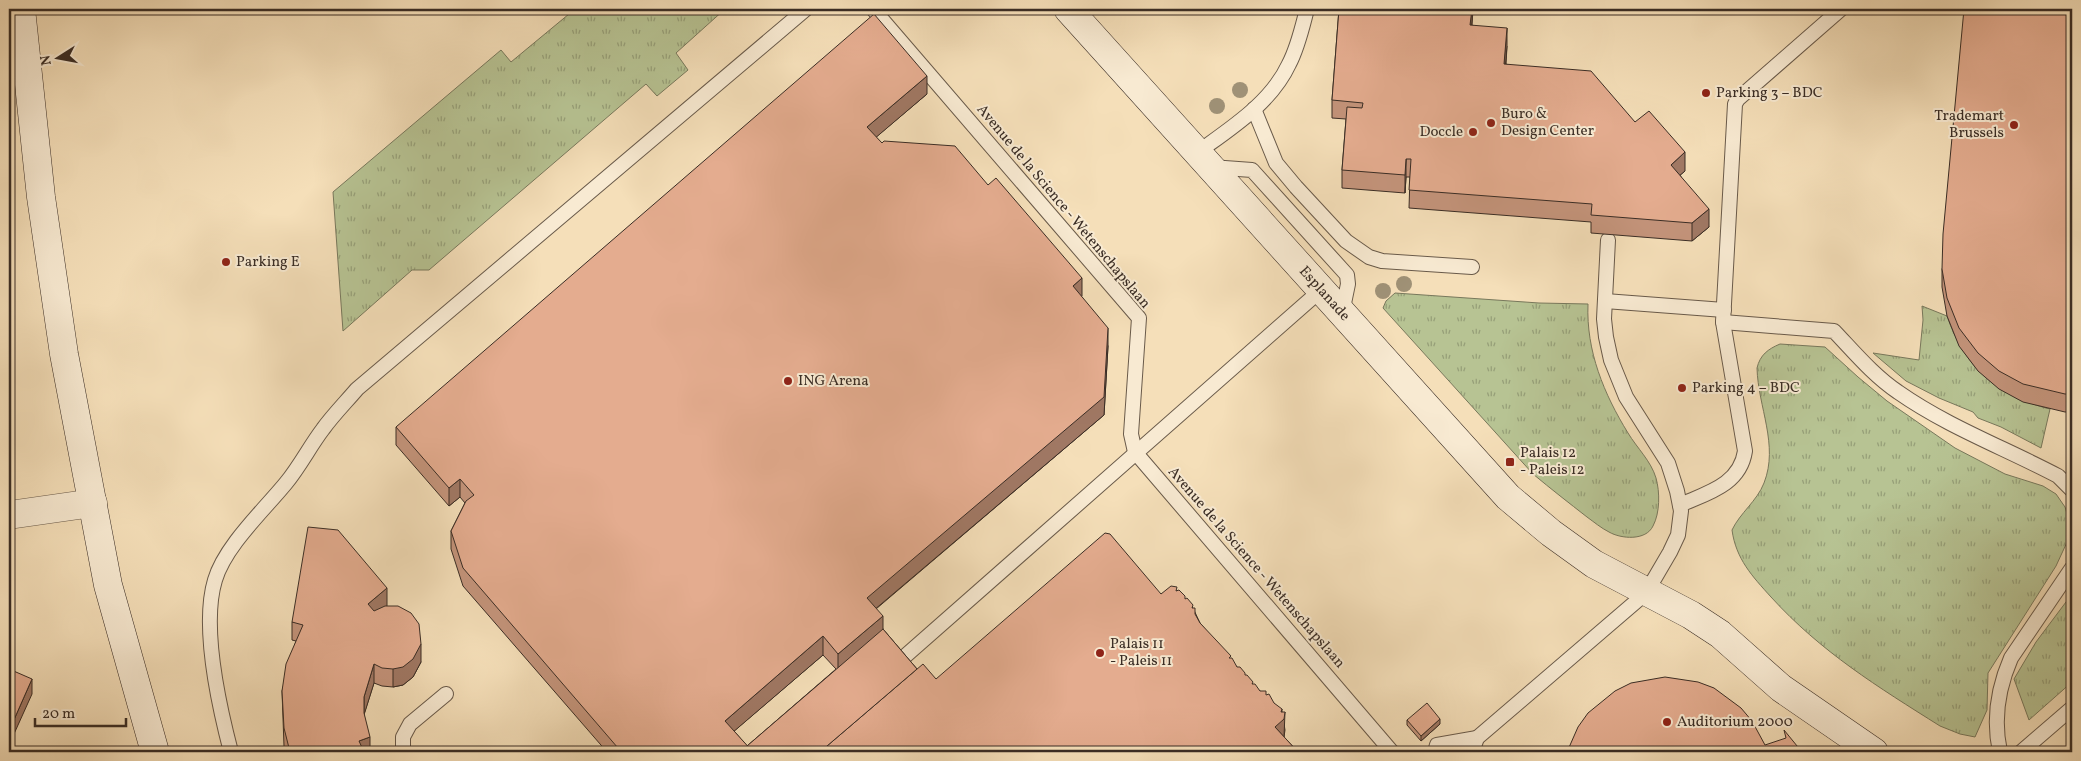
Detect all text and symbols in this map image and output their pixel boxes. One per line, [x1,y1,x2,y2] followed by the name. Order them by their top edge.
[32,32,82,82] north arrow
[36,53,57,67] text: N
[1716,83,1823,104] place label: Parking 3 – BDC
[1700,87,1712,99] marker: Parking 3 – BDC
[971,100,1155,314] street label: Avenue de la Science - Wetenschapslaan
[1501,104,1594,142] place label: Buro & Design Center
[1934,106,2004,144] place label: Trademart Brussels
[1485,117,1497,129] marker: Buro & Design Center
[2008,119,2020,131] marker: Trademart Brussels
[1419,122,1463,143] place label: Doccle
[1467,126,1479,138] marker: Doccle
[236,252,300,273] place label: Parking E
[220,256,232,268] marker: Parking E
[1293,262,1355,326] street label: Esplanade
[798,371,869,392] place label: ING Arena
[782,375,794,387] marker: ING Arena
[1692,378,1800,399] place label: Parking 4 – BDC
[1676,382,1688,394] marker: Parking 4 – BDC
[1520,443,1585,481] place label: Palais 12 - Paleis 12
[1504,456,1516,468] marker: Palais 12 - Paleis 12
[1162,463,1350,673] street label: Avenue de la Science - Wetenschapslaan
[1110,634,1172,672] place label: Palais 11 - Paleis 11
[1094,647,1106,659] marker: Palais 11 - Paleis 11
[35,696,126,728] scale bar
[42,704,75,725] text: 20 m
[1677,712,1793,733] place label: Auditorium 2000
[1661,716,1673,728] marker: Auditorium 2000

